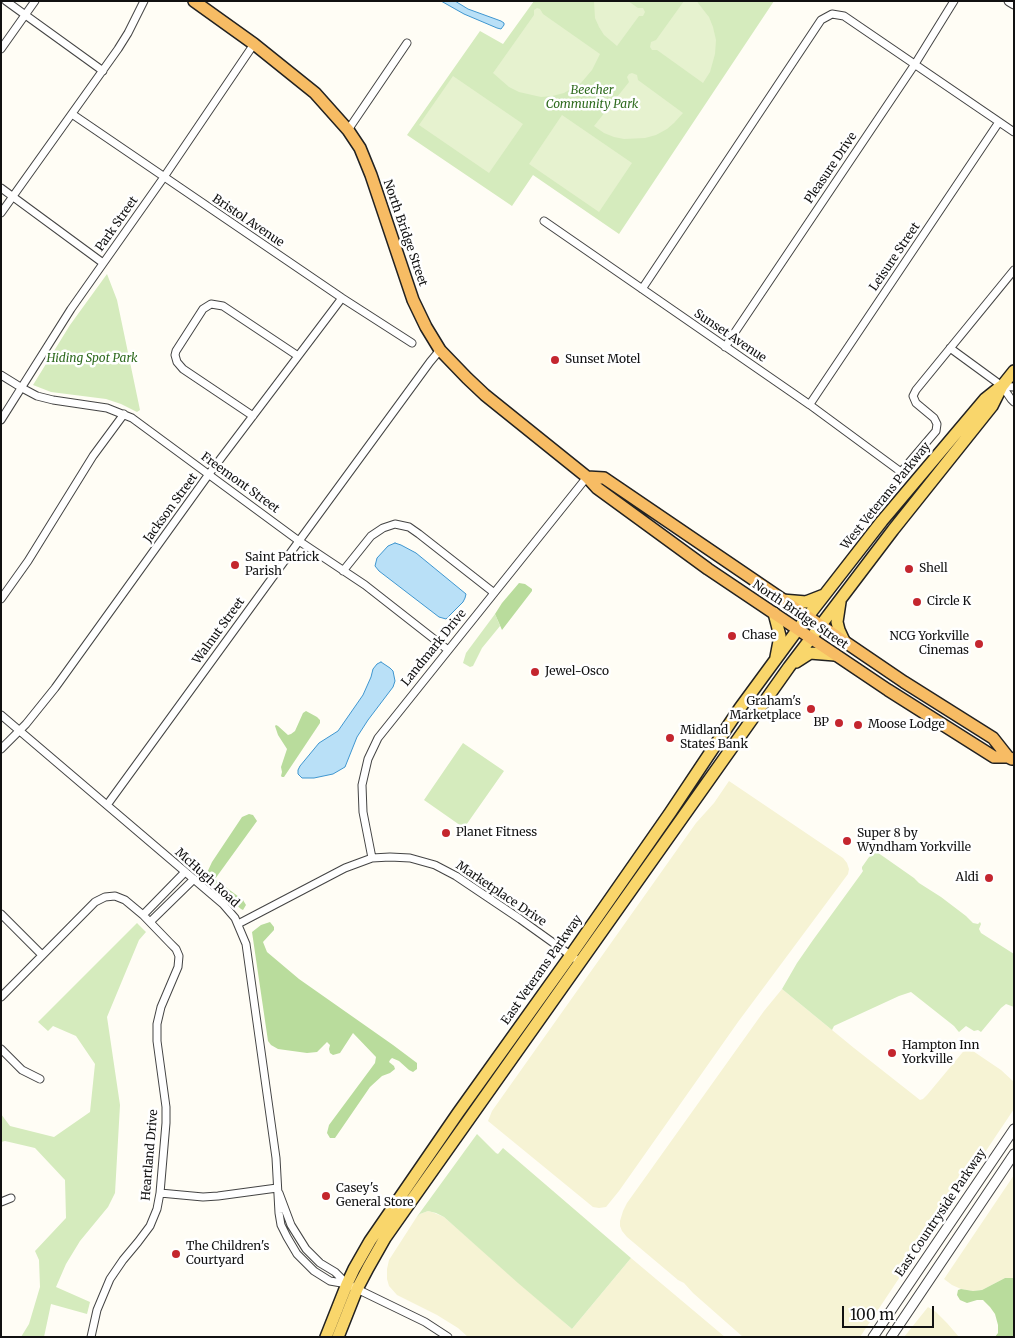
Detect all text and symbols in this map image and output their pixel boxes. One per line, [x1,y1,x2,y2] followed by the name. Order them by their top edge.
[546,84,638,112] park label: Beecher Community Park
[802,130,860,206] street label: Pleasure Drive
[380,178,430,288] street label: North Bridge Street
[209,192,287,250] street label: Bristol Avenue
[93,194,141,254] street label: Park Street
[867,220,923,294] street label: Leisure Street
[691,306,769,366] street label: Sunset Avenue
[46,352,138,366] park label: Hiding Spot Park
[565,353,640,367] place label: Sunset Motel
[549,354,561,366] marker: Sunset Motel
[838,439,934,553] street label: West Veterans Parkway
[198,450,282,516] street label: Freemont Street
[141,471,201,545] street label: Jackson Street
[245,551,319,579] place label: Saint Patrick Parish
[229,559,241,571] marker: Saint Patrick Parish
[919,562,948,576] place label: Shell
[903,563,915,575] marker: Shell
[750,578,850,652] street label: North Bridge Street
[190,595,248,667] street label: Walnut Street
[927,595,971,609] place label: Circle K
[911,596,923,608] marker: Circle K
[399,607,469,689] street label: Landmark Drive
[742,629,776,643] place label: Chase
[726,630,738,642] marker: Chase
[890,630,969,658] place label: NCG Yorkville Cinemas
[973,638,985,650] marker: NCG Yorkville Cinemas
[545,665,609,679] place label: Jewel-Osco
[529,666,541,678] marker: Jewel-Osco
[729,695,801,723] place label: Graham's Marketplace
[805,703,817,715] marker: Graham's Marketplace
[813,716,829,730] place label: BP
[833,717,845,729] marker: BP
[868,718,945,732] place label: Moose Lodge
[852,719,864,731] marker: Moose Lodge
[680,724,748,752] place label: Midland States Bank
[664,732,676,744] marker: Midland States Bank
[456,826,537,840] place label: Planet Fitness
[440,827,452,839] marker: Planet Fitness
[857,827,971,855] place label: Super 8 by Wyndham Yorkville
[841,835,853,847] marker: Super 8 by Wyndham Yorkville
[172,845,242,911] street label: McHugh Road
[453,859,549,929] street label: Marketplace Drive
[955,871,979,885] place label: Aldi
[983,872,995,884] marker: Aldi
[499,912,585,1028] street label: East Veterans Parkway
[902,1039,979,1067] place label: Hampton Inn Yorkville
[886,1047,898,1059] marker: Hampton Inn Yorkville
[139,1109,161,1201] street label: Heartland Drive
[893,1146,989,1280] street label: East Countryside Parkway
[336,1182,414,1210] place label: Casey's General Store
[320,1190,332,1202] marker: Casey's General Store
[186,1240,269,1268] place label: The Children's Courtyard
[170,1248,182,1260] marker: The Children's Courtyard
[845,1296,938,1328] scale bar
[850,1305,894,1324] text: 100 m

